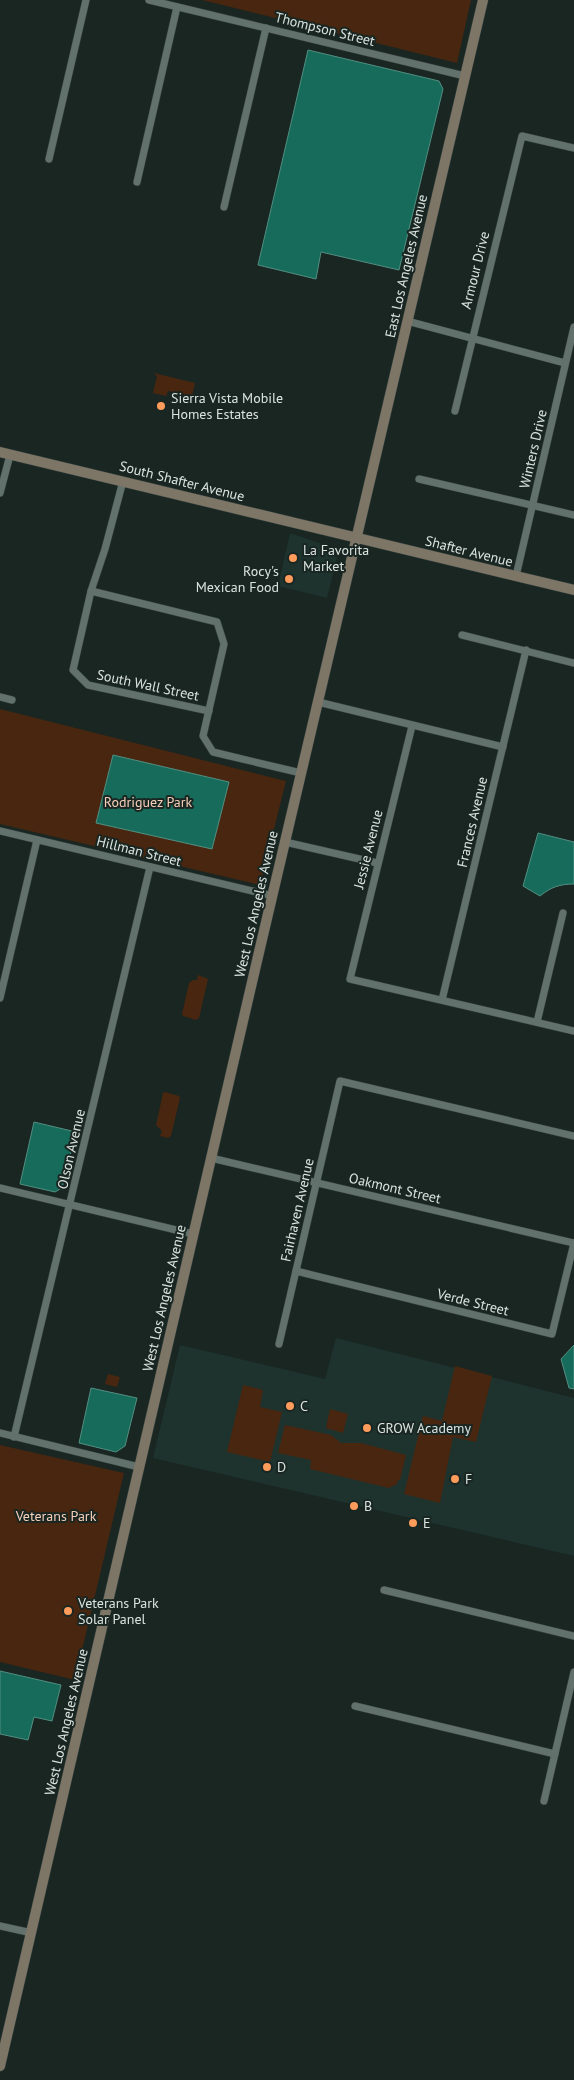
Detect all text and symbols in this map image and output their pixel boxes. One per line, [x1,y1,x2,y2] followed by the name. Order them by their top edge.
[273,8,377,50] street label: Thompson Street
[381,193,431,339] street label: East Los Angeles Avenue
[457,229,493,311] street label: Armour Drive
[171,389,283,423] place label: Sierra Vista Mobile Homes Estates
[155,400,167,412] marker: Sierra Vista Mobile Homes Estates
[515,408,551,490] street label: Winters Drive
[118,457,246,505] street label: South Shafter Avenue
[423,531,515,571] street label: Shafter Avenue
[303,541,369,575] place label: La Favorita Market
[287,552,299,564] marker: La Favorita Market
[196,562,279,596] place label: Rocy's Mexican Food
[283,573,295,585] marker: Rocy's Mexican Food
[95,665,201,705] street label: South Wall Street
[453,775,491,869] street label: Frances Avenue
[104,793,193,811] park label: Rodriguez Park
[349,808,387,891] street label: Jessie Avenue
[230,829,282,979] street label: West Los Angeles Avenue
[95,832,184,870] street label: Hillman Street
[53,1107,89,1191] street label: Olson Avenue
[276,1156,318,1264] street label: Fairhaven Avenue
[347,1169,443,1207] street label: Oakmont Street
[138,1223,190,1373] street label: West Los Angeles Avenue
[434,1284,511,1320] street label: Verde Street
[300,1397,308,1415] place label: C
[284,1400,296,1412] marker: C
[377,1419,471,1437] place label: GROW Academy
[361,1422,373,1434] marker: GROW Academy
[277,1458,286,1476] place label: D
[261,1461,273,1473] marker: D
[465,1470,472,1488] place label: F
[449,1473,461,1485] marker: F
[364,1497,372,1515] place label: B
[348,1500,360,1512] marker: B
[15,1507,97,1525] park label: Veterans Park
[423,1514,431,1532] place label: E
[407,1517,419,1529] marker: E
[77,1594,159,1628] place label: Veterans Park Solar Panel
[62,1605,74,1617] marker: Veterans Park Solar Panel
[40,1647,92,1797] street label: West Los Angeles Avenue

